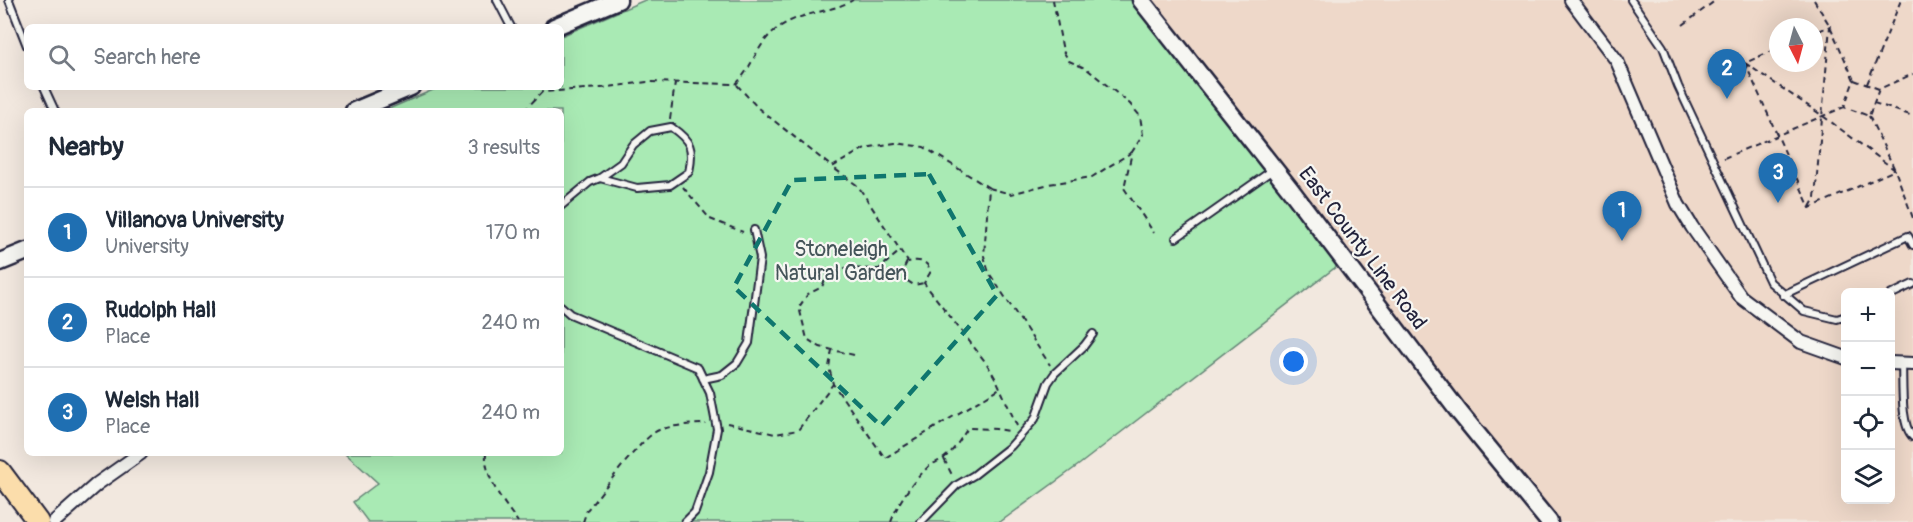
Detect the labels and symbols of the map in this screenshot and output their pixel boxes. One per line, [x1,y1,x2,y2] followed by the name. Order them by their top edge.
[1769,18,1823,72] north arrow
[1708,50,1746,99] pin: 2
[1758,154,1798,203] pin: 3
[1292,161,1433,335] street label: East County Line Road
[1602,192,1642,241] pin: 1
[775,236,907,287] park label: Stoneleigh Natural Garden
[1279,347,1308,376] your location

